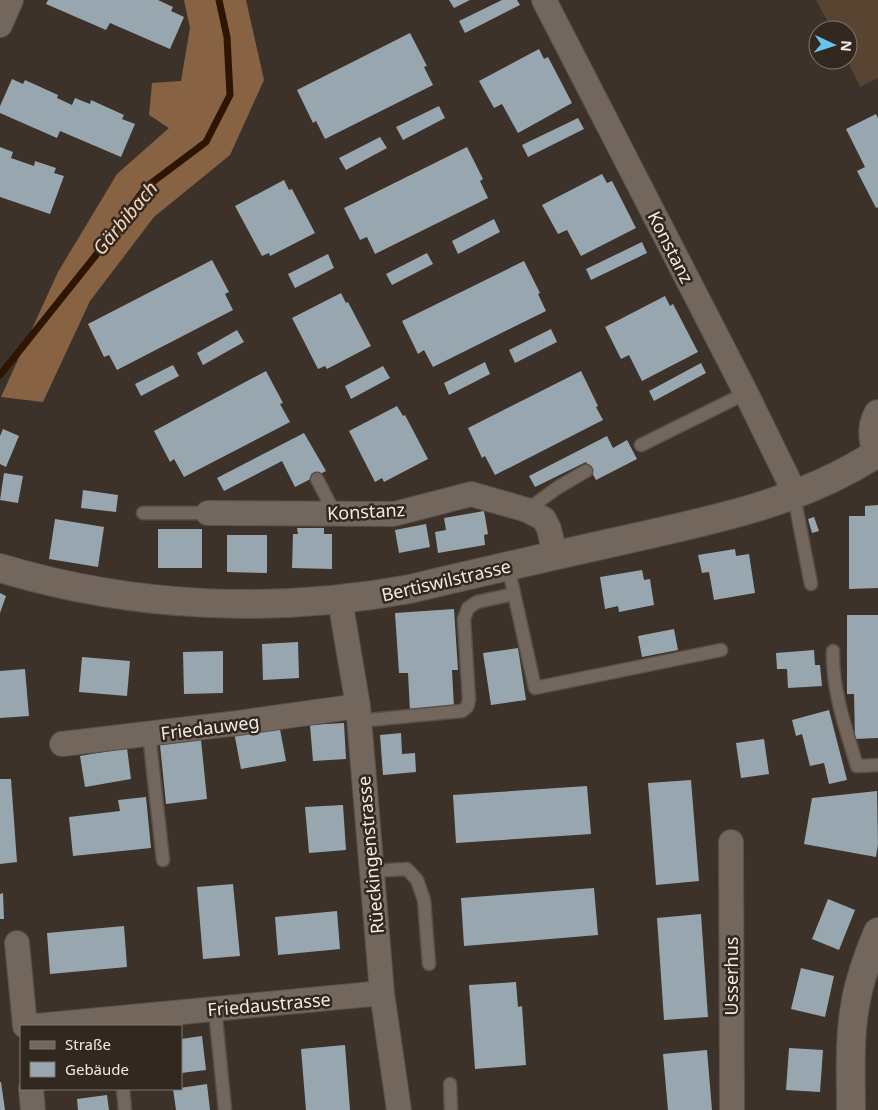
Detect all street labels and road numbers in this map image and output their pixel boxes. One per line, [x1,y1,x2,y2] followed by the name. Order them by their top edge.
[643,207,699,287] street label: Konstanz
[326,497,406,525] street label: Konstanz
[379,553,513,607] street label: Bertiswilstrasse
[159,709,261,745] street label: Friedauweg
[351,775,389,935] street label: Rüeckingenstrasse
[719,937,743,1015] street label: Usserhus
[206,987,332,1021] street label: Friedaustrasse

